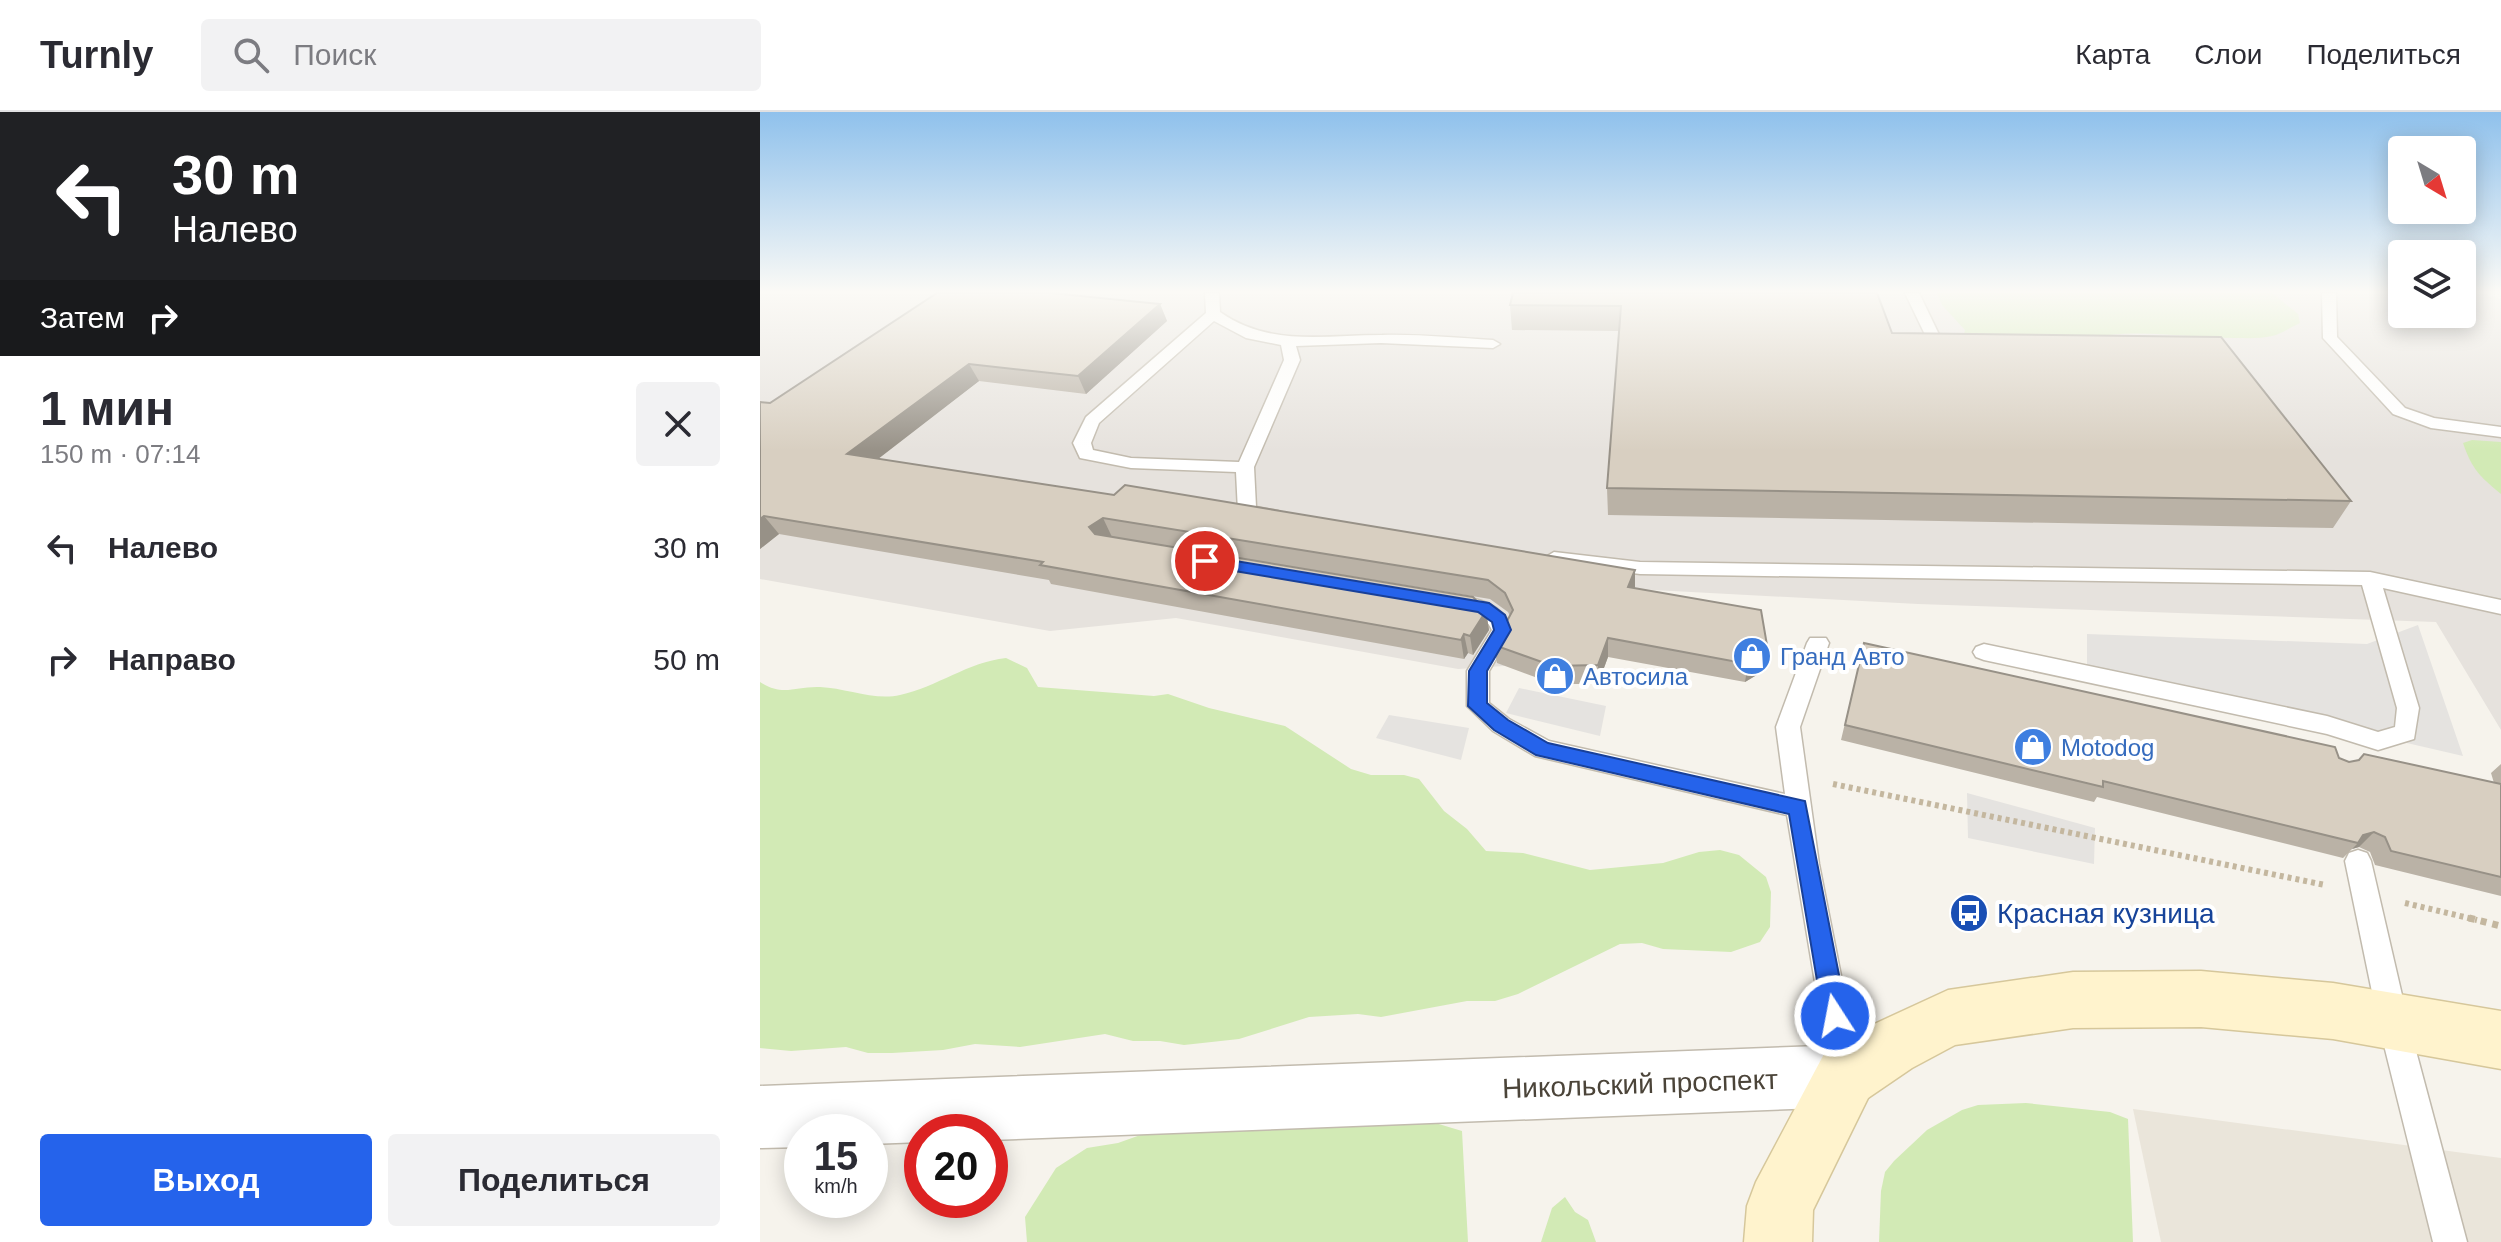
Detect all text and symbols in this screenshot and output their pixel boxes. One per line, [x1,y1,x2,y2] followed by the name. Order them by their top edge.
[201,19,761,91] search box
[229,33,273,77] icon: search
[40,34,153,76] text: Turnly
[293,38,376,71] text: Поиск
[2075,39,2150,70] text: Карта
[2194,39,2262,70] text: Слои
[2306,39,2461,70] text: Поделиться
[2388,136,2476,224] north arrow
[2388,136,2476,328] map controls
[172,143,300,206] text: 30 m
[40,144,144,248] icon: left
[172,209,298,250] text: Налево
[2388,240,2476,328] button: layers
[141,296,185,340] icon: right
[40,301,125,334] text: Затем
[40,382,174,435] text: 1 мин
[636,382,720,466] button: close
[40,439,200,469] text: 150 m · 07:14
[40,526,84,570] icon: left
[1171,527,1239,595] pin
[108,531,218,564] text: Налево
[653,531,720,564] text: 30 m
[1183,539,1227,583] icon: arrive
[1731,635,1773,677] shop icon: Гранд Авто
[40,638,84,682] icon: right
[108,643,236,676] text: Направо
[653,643,720,676] text: 50 m
[1780,643,1905,670] place label: Гранд Авто
[1534,655,1576,697] shop icon: Автосила
[1583,663,1689,690] place label: Автосила
[2012,726,2054,768] shop icon: Motodog
[2061,734,2154,761] place label: Motodog
[1948,892,1990,934] bus stop icon: Красная кузница
[1997,898,2215,929] place label: Красная кузница
[1793,974,1877,1058] position arrow
[1502,1064,1779,1104] street label: Никольский проспект
[904,1114,1008,1218] speed limit sign: 20
[40,1134,372,1226] button: Выход
[388,1134,720,1226] button: Поделиться
[814,1134,858,1178] text: 15
[814,1175,858,1197] text: km/h

